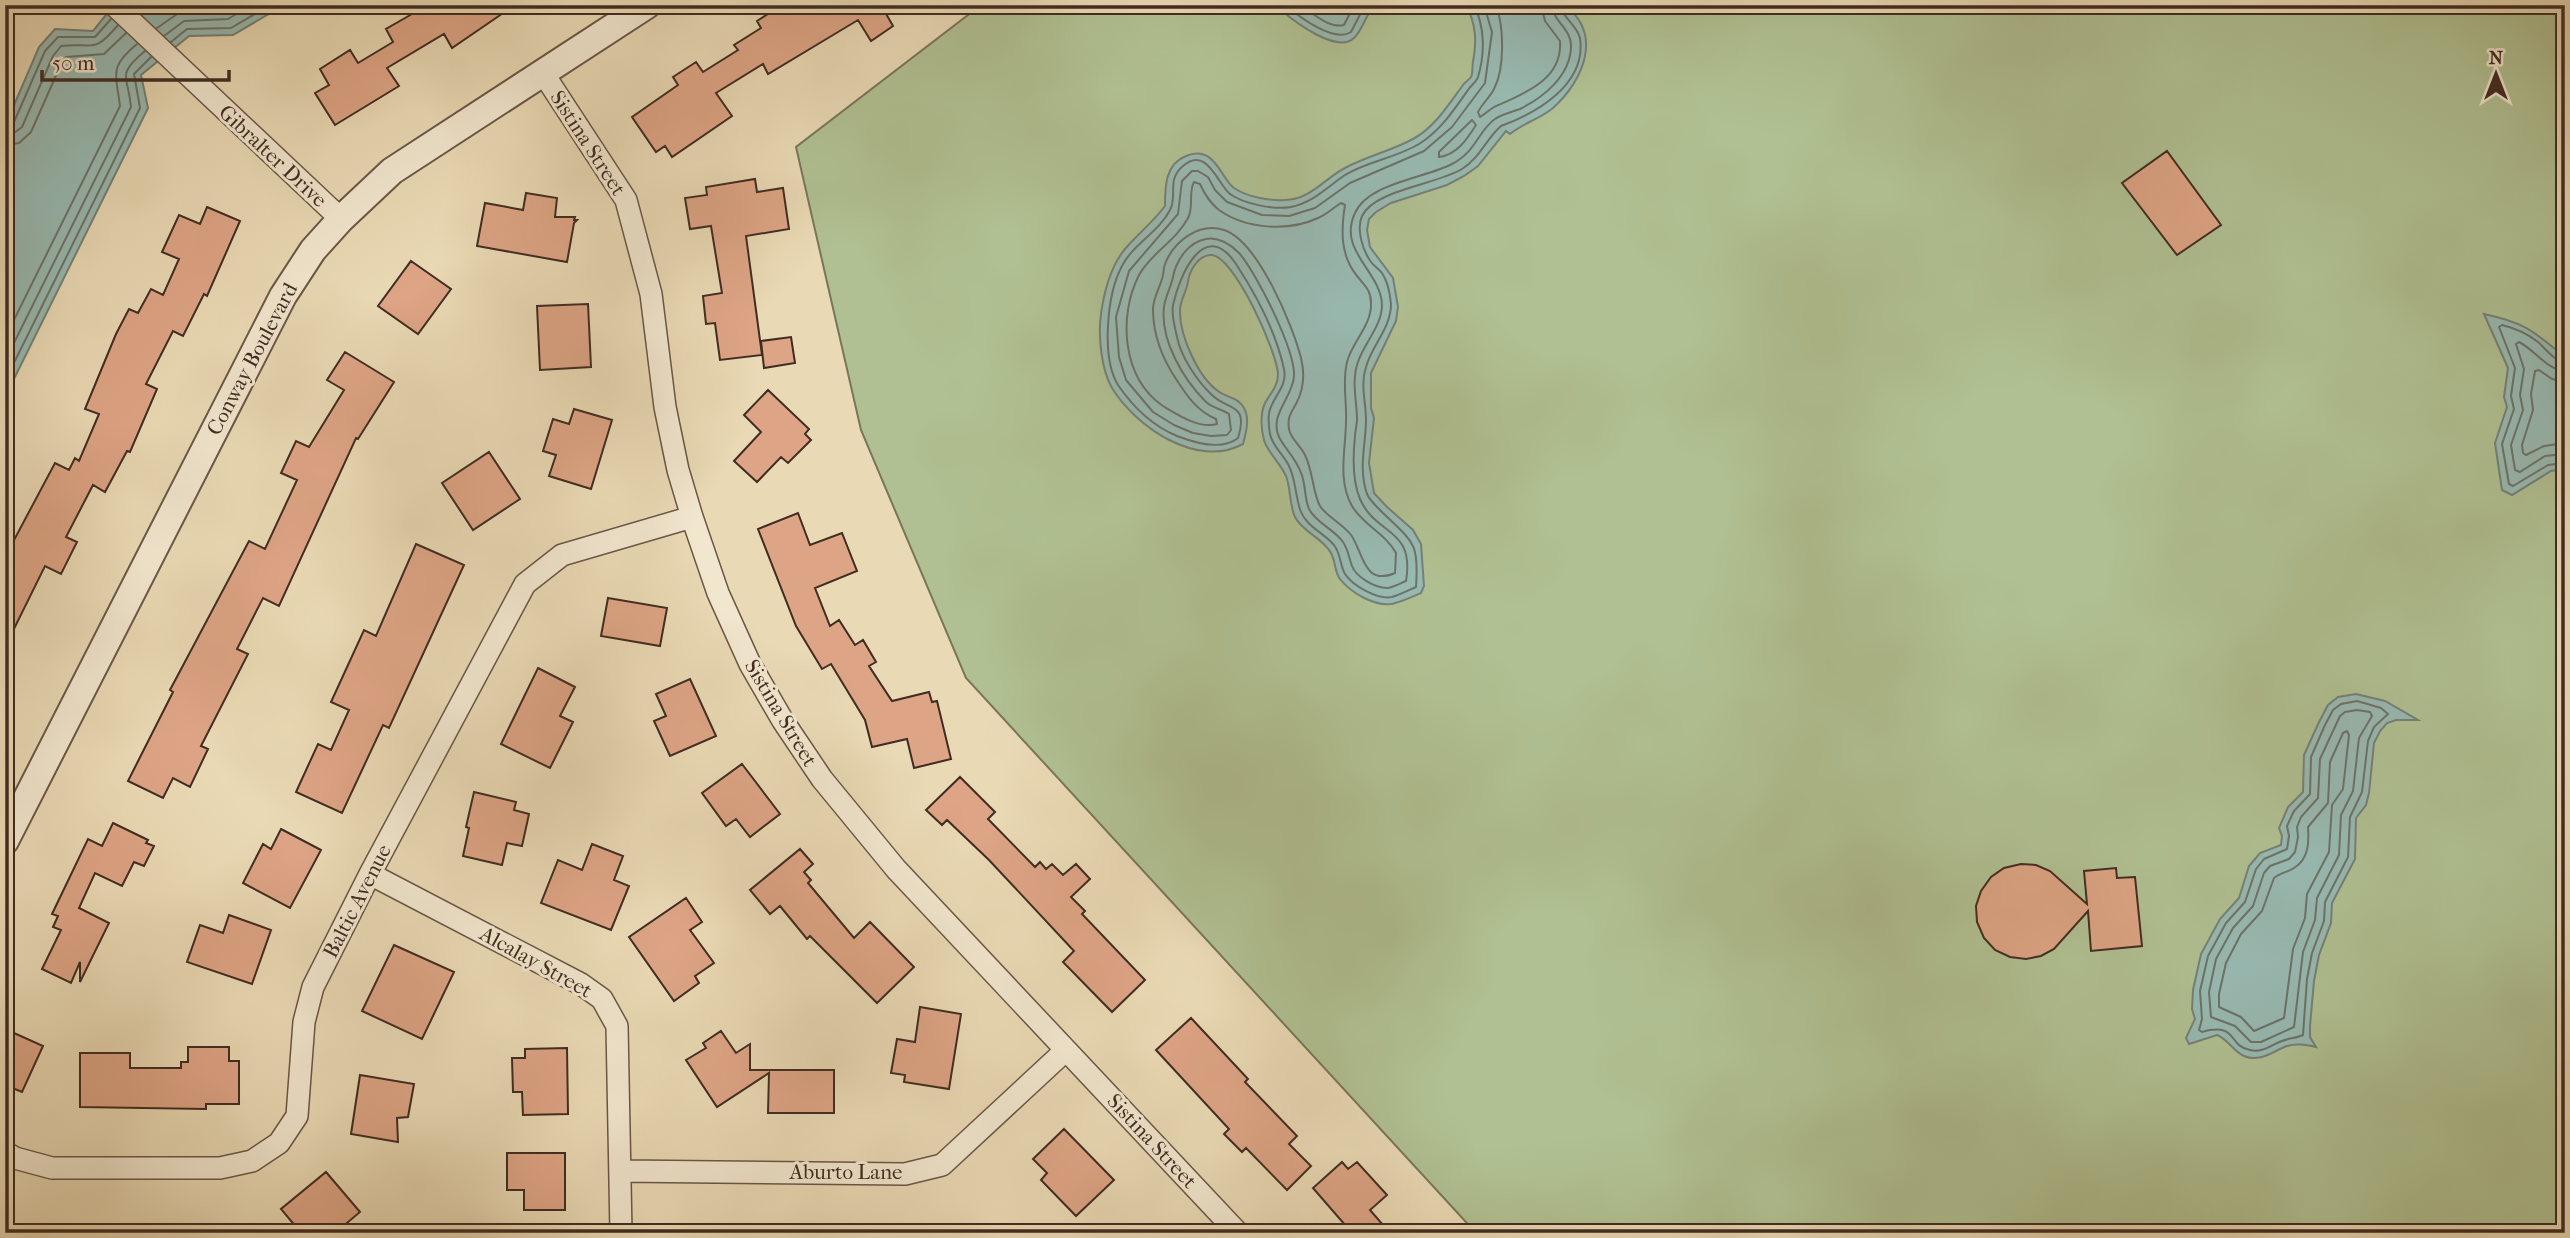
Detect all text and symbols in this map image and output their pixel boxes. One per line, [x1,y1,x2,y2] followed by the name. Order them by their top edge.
[42,38,229,82] scale bar
[2462,38,2532,108] north arrow
[2489,47,2504,69] text: N
[52,51,95,75] text: 50 m
[545,86,631,200] street label: Sistina Street
[214,100,332,212] street label: Gibralter Drive
[202,278,302,439] street label: Conway Boulevard
[740,655,823,771] street label: Sistina Street
[318,840,396,962] street label: Baltic Avenue
[475,921,597,1003] street label: Alcalay Street
[1102,1089,1202,1194] street label: Sistina Street
[789,1160,902,1184] street label: Aburto Lane

